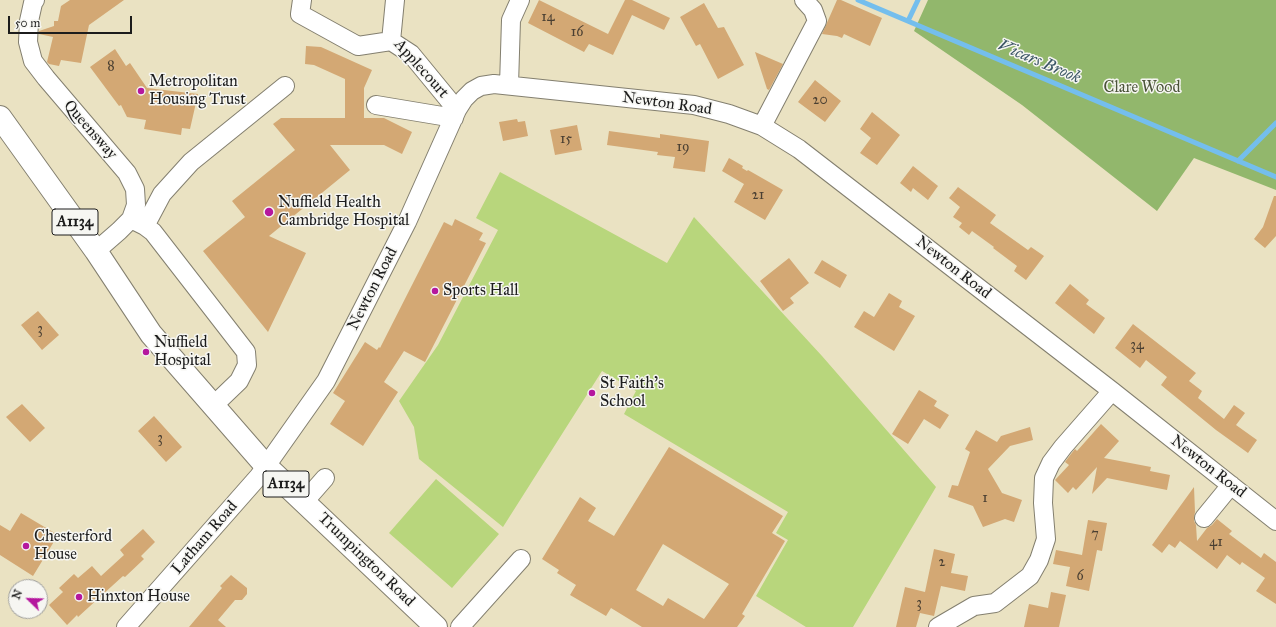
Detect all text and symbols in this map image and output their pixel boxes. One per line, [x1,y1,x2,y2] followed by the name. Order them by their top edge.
[10,8,134,34] scale bar
[541,10,555,26] house number: 14
[15,16,40,30] text: 50 m
[571,25,583,41] house number: 16
[994,35,1084,89] water label: Vicars Brook
[390,36,452,102] street label: Applecourt
[107,59,115,75] house number: 8
[149,72,246,110] place label: Metropolitan Housing Trust
[1104,78,1180,98] park label: Clare Wood
[136,86,146,96] marker: Metropolitan Housing Trust
[621,88,713,120] street label: Newton Road
[812,93,828,109] house number: 20
[59,96,121,164] street label: Queensway
[560,132,572,148] house number: 15
[677,140,689,156] house number: 19
[752,188,764,204] house number: 21
[278,193,409,231] place label: Nuffield Health Cambridge Hospital
[263,206,275,218] marker: Nuffield Health Cambridge Hospital
[52,209,98,235] road number: A1134
[911,233,995,303] street label: Newton Road
[344,244,402,334] street label: Newton Road
[443,281,519,301] place label: Sports Hall
[430,286,440,296] marker: Sports Hall
[37,322,43,338] house number: 3
[154,333,211,371] place label: Nuffield Hospital
[1130,338,1144,354] house number: 34
[141,347,151,357] marker: Nuffield Hospital
[600,374,664,412] place label: St Faith's School
[587,388,597,398] marker: St Faith's School
[157,431,163,447] house number: 3
[1166,432,1250,502] street label: Newton Road
[263,471,309,497] road number: A1134
[982,491,988,507] house number: 1
[168,497,242,579] street label: Latham Road
[314,509,418,611] street label: Trumpington Road
[34,527,112,565] place label: Chesterford House
[1091,527,1099,543] house number: 7
[1209,535,1223,551] house number: 41
[21,541,31,551] marker: Chesterford House
[939,555,945,571] house number: 2
[1076,569,1084,585] house number: 6
[8,579,48,619] north arrow
[87,587,190,607] place label: Hinxton House
[10,588,25,601] text: N
[74,592,84,602] marker: Hinxton House
[916,596,922,612] house number: 3

